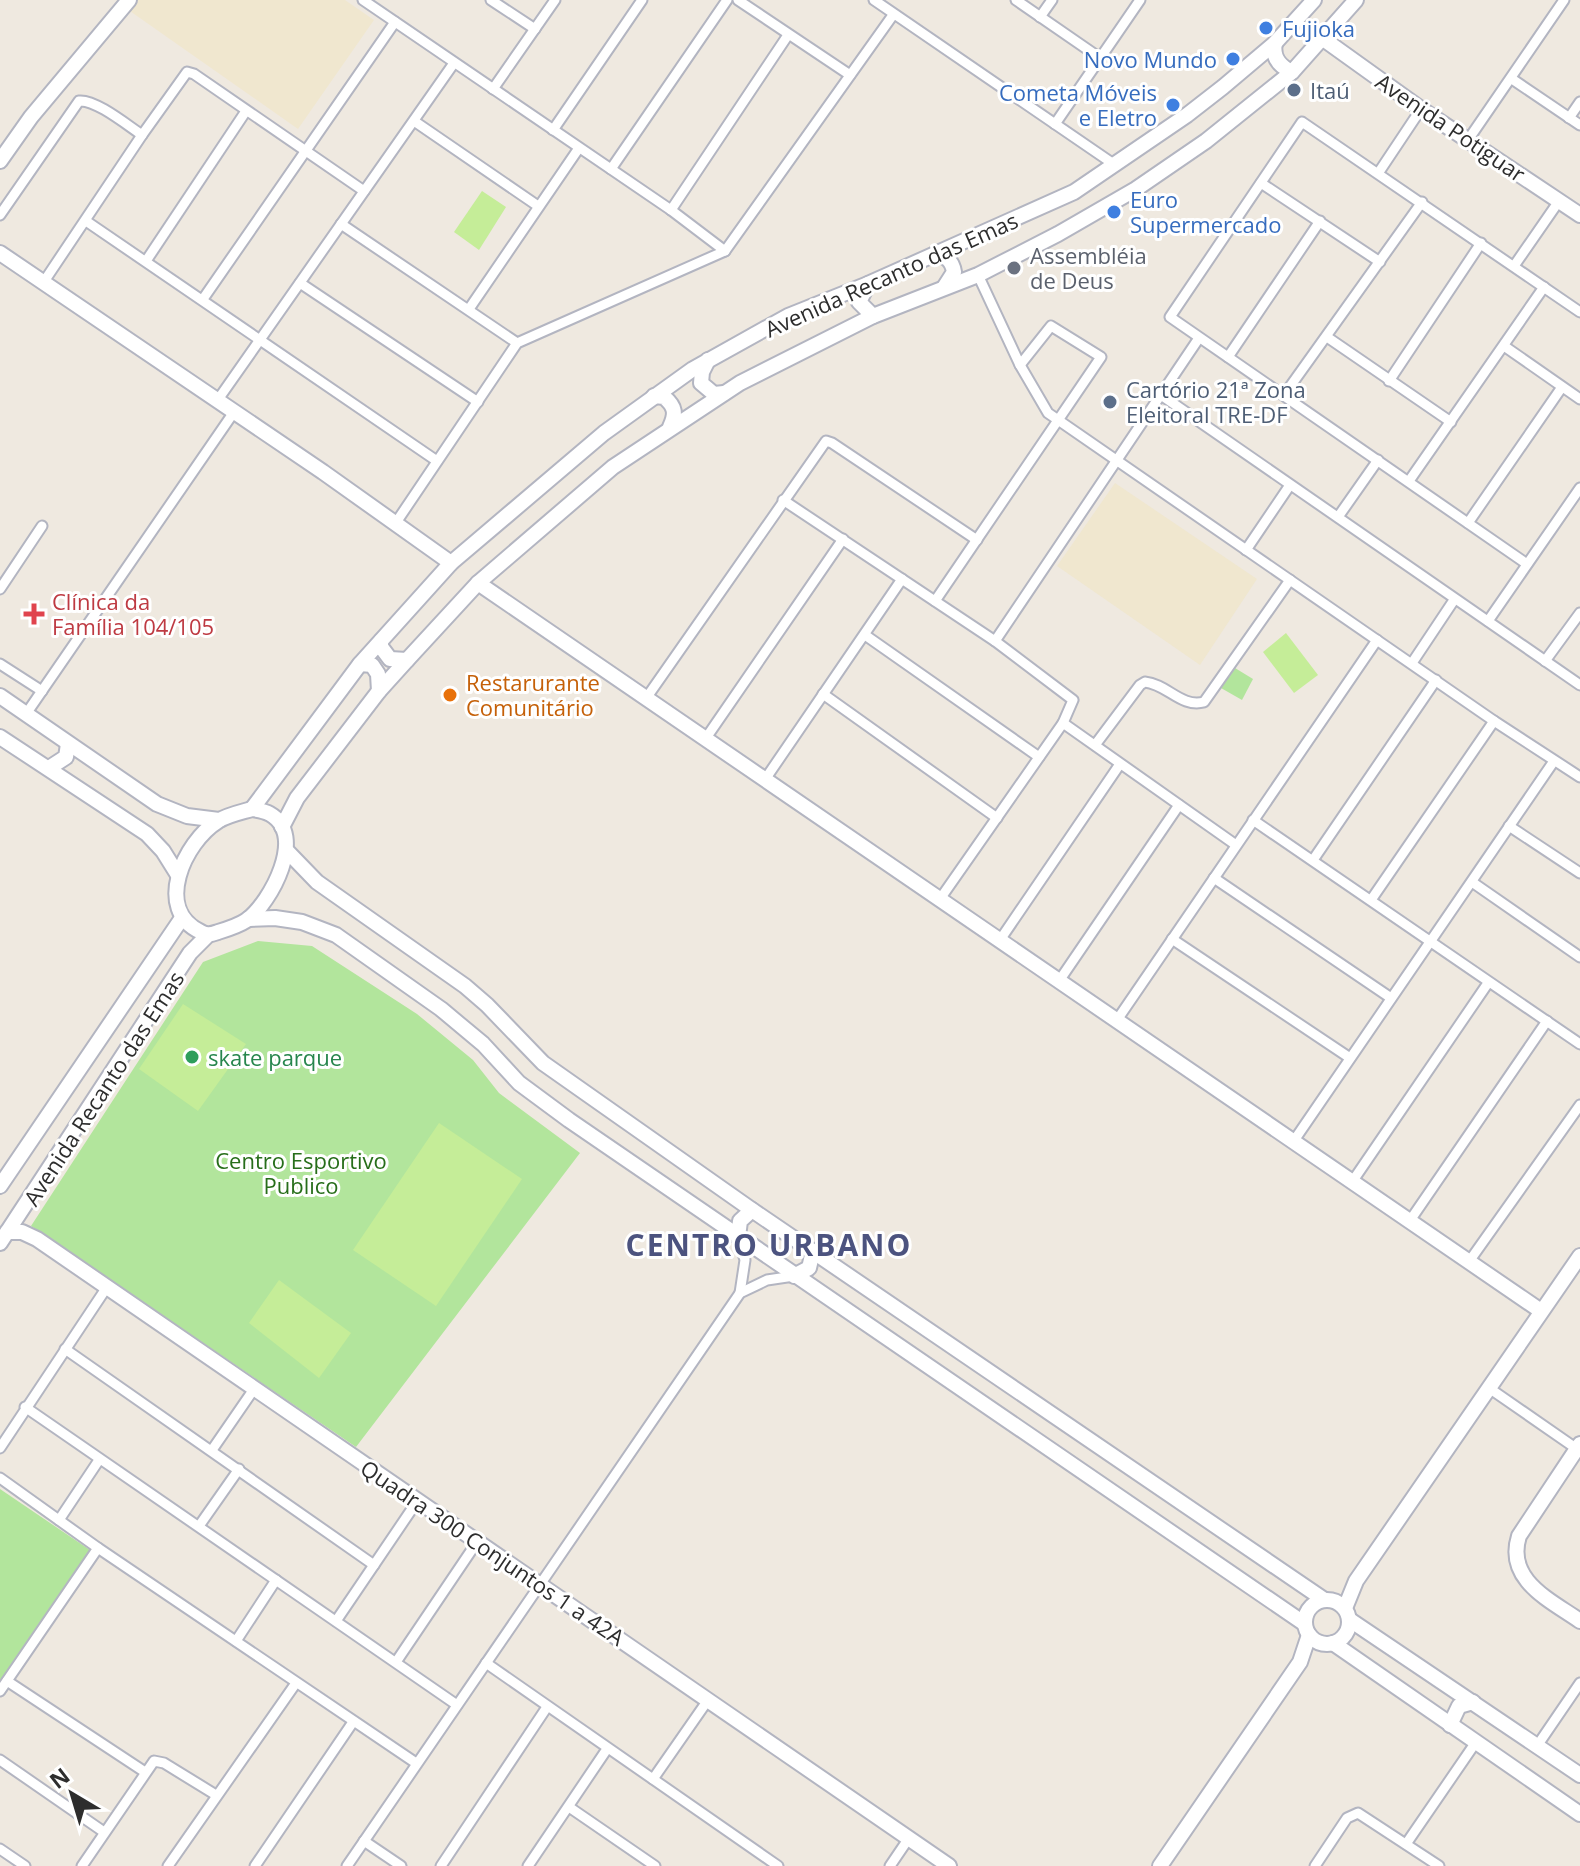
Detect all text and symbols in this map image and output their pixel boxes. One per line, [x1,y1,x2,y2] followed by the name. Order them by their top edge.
[1282,13,1355,43] place label: Fujioka
[1257,19,1275,37] marker: Fujioka
[1084,44,1217,74] place label: Novo Mundo
[1224,50,1242,68] marker: Novo Mundo
[1370,66,1532,188] street label: Avenida Potiguar
[1310,75,1350,105] place label: Itaú
[999,77,1157,132] place label: Cometa Móveis e Eletro
[1285,81,1303,99] marker: Itaú
[1164,96,1182,114] marker: Cometa Móveis e Eletro
[1130,184,1282,239] place label: Euro Supermercado
[1105,203,1123,221] marker: Euro Supermercado
[760,205,1022,343] street label: Avenida Recanto das Emas
[1030,240,1147,295] place label: Assembléia de Deus
[1005,259,1023,277] marker: Assembléia de Deus
[1126,374,1306,429] place label: Cartório 21ª Zona Eleitoral TRE-DF
[1101,393,1119,411] marker: Cartório 21ª Zona Eleitoral TRE-DF
[52,586,214,641] place label: Clínica da Família 104/105
[23,603,45,625] marker: Clínica da Família 104/105
[466,667,600,722] place label: Restarurante Comunitário
[441,686,459,704] marker: Restarurante Comunitário
[16,965,190,1211] street label: Avenida Recanto das Emas
[208,1042,342,1072] place label: skate parque
[183,1048,201,1066] marker: skate parque
[215,1145,387,1200] park label: Centro Esportivo Publico
[626,1224,912,1265] district label: CENTRO URBANO
[355,1452,631,1652] street label: Quadra 300 Conjuntos 1 a 42A
[32,1754,112,1834] north arrow
[43,1760,75,1795] text: N

